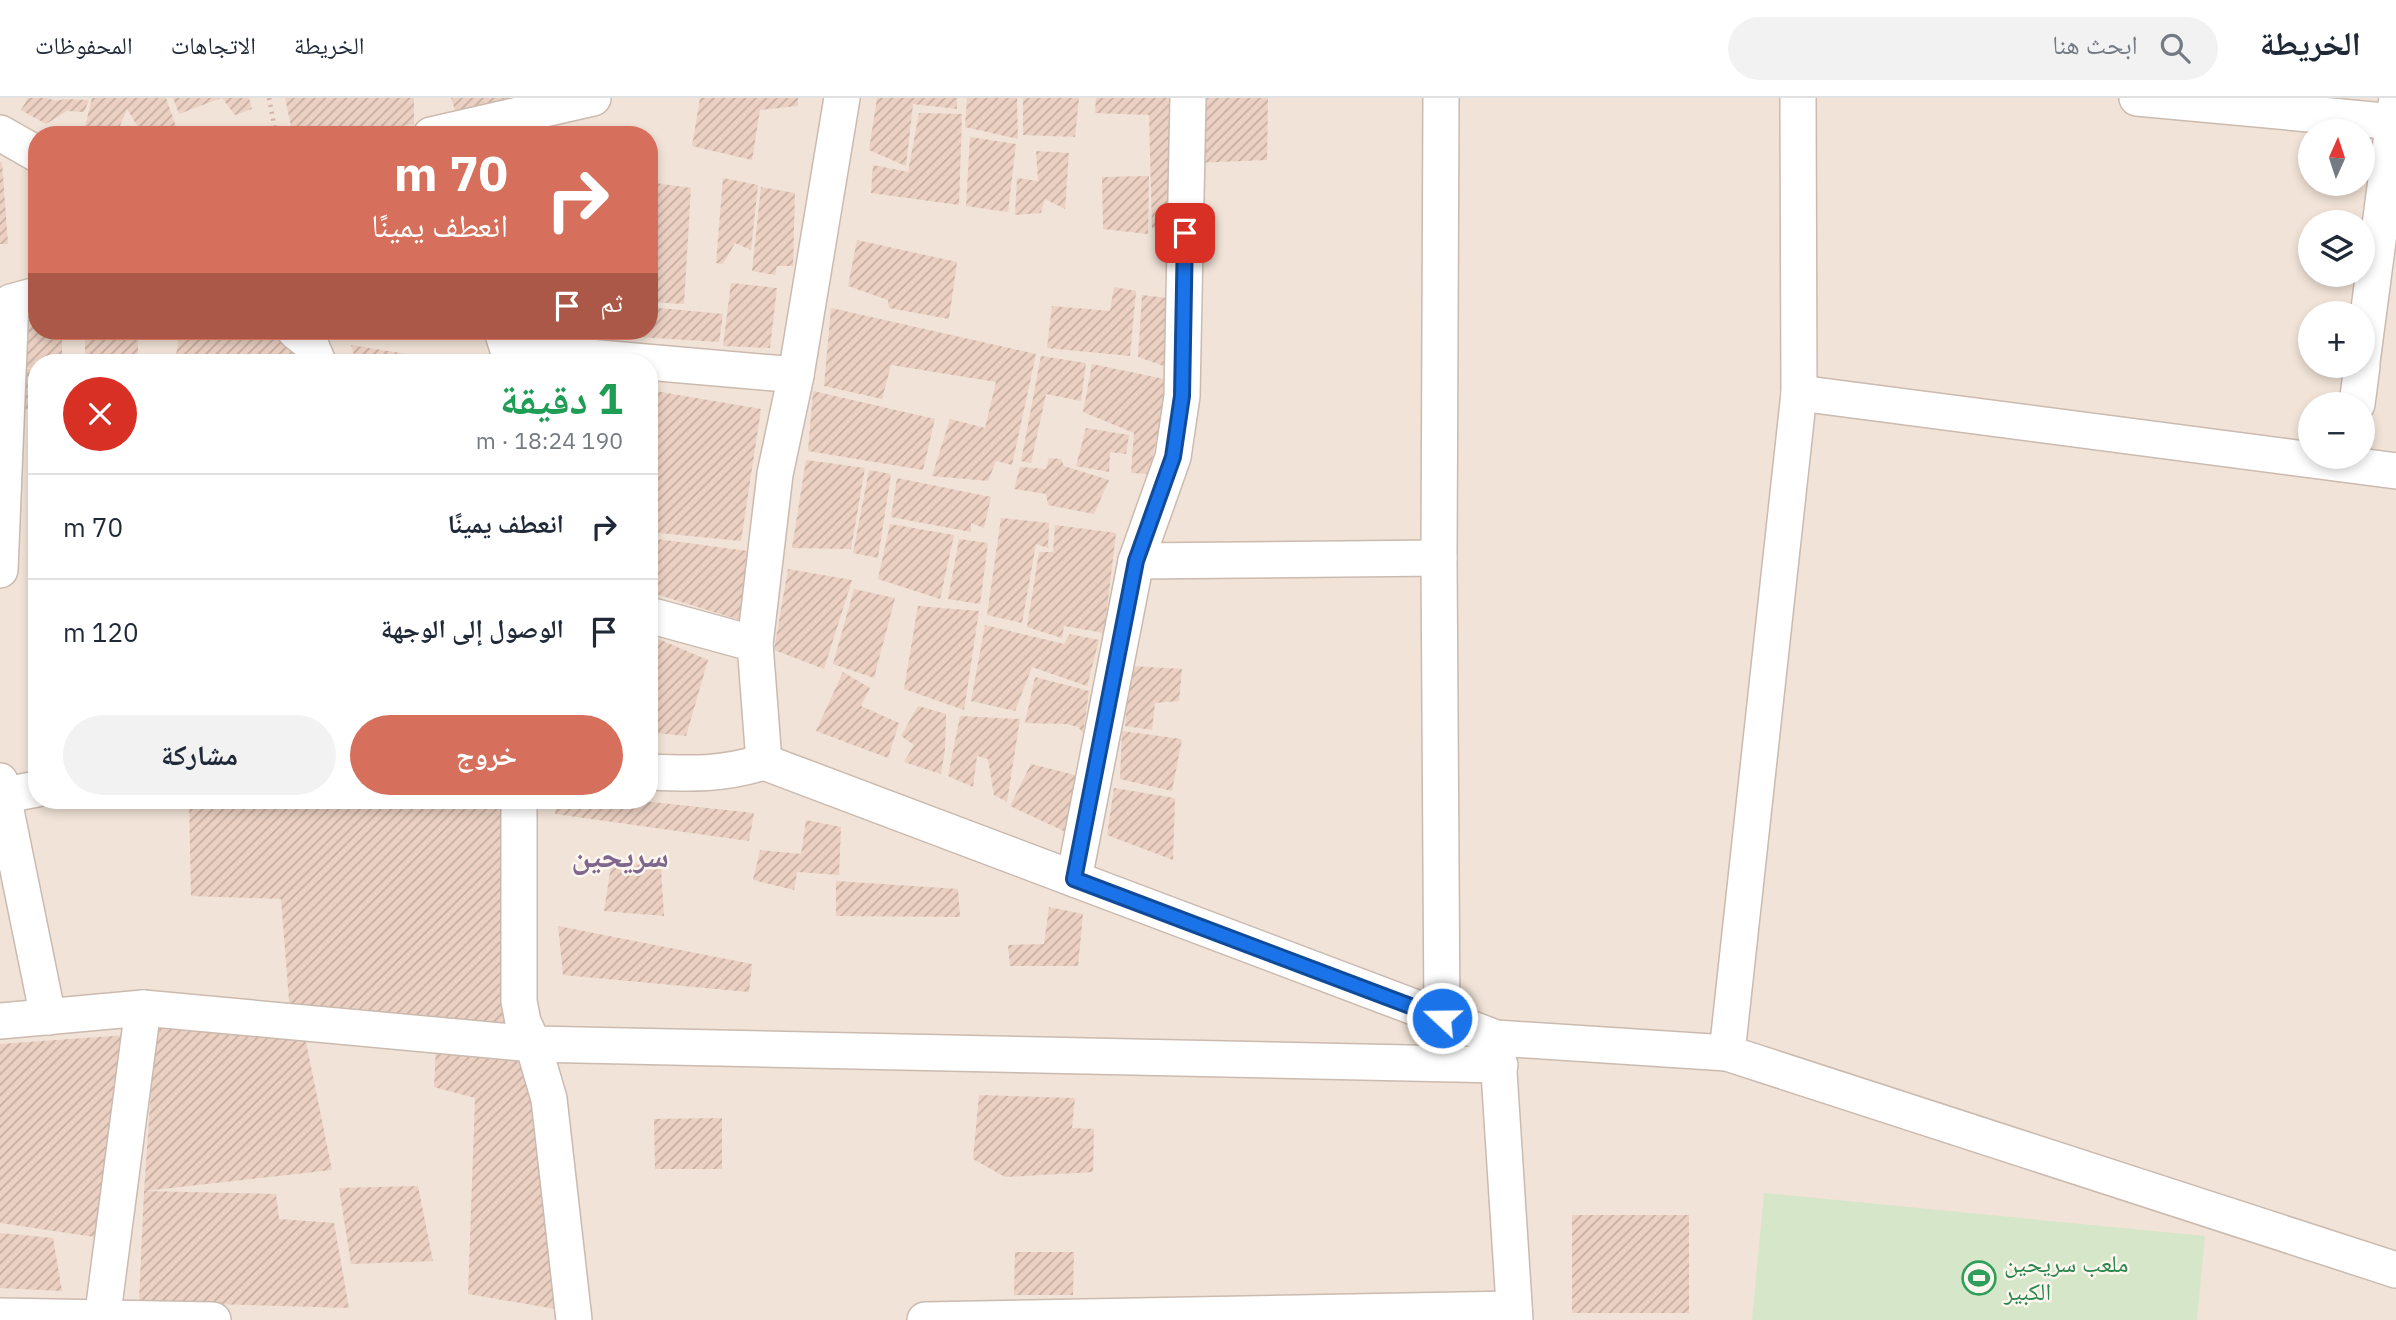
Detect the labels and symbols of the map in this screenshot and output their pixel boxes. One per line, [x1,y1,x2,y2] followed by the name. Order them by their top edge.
[2298,119,2375,196] north arrow
[1155,203,1215,263] pin
[571,834,669,876] district label: سريحين
[1405,981,1479,1055] position arrow
[2003,1247,2128,1307] place label: ملعب سريحين الكبير
[1960,1259,1998,1297] sports icon: ملعب سريحين الكبير

